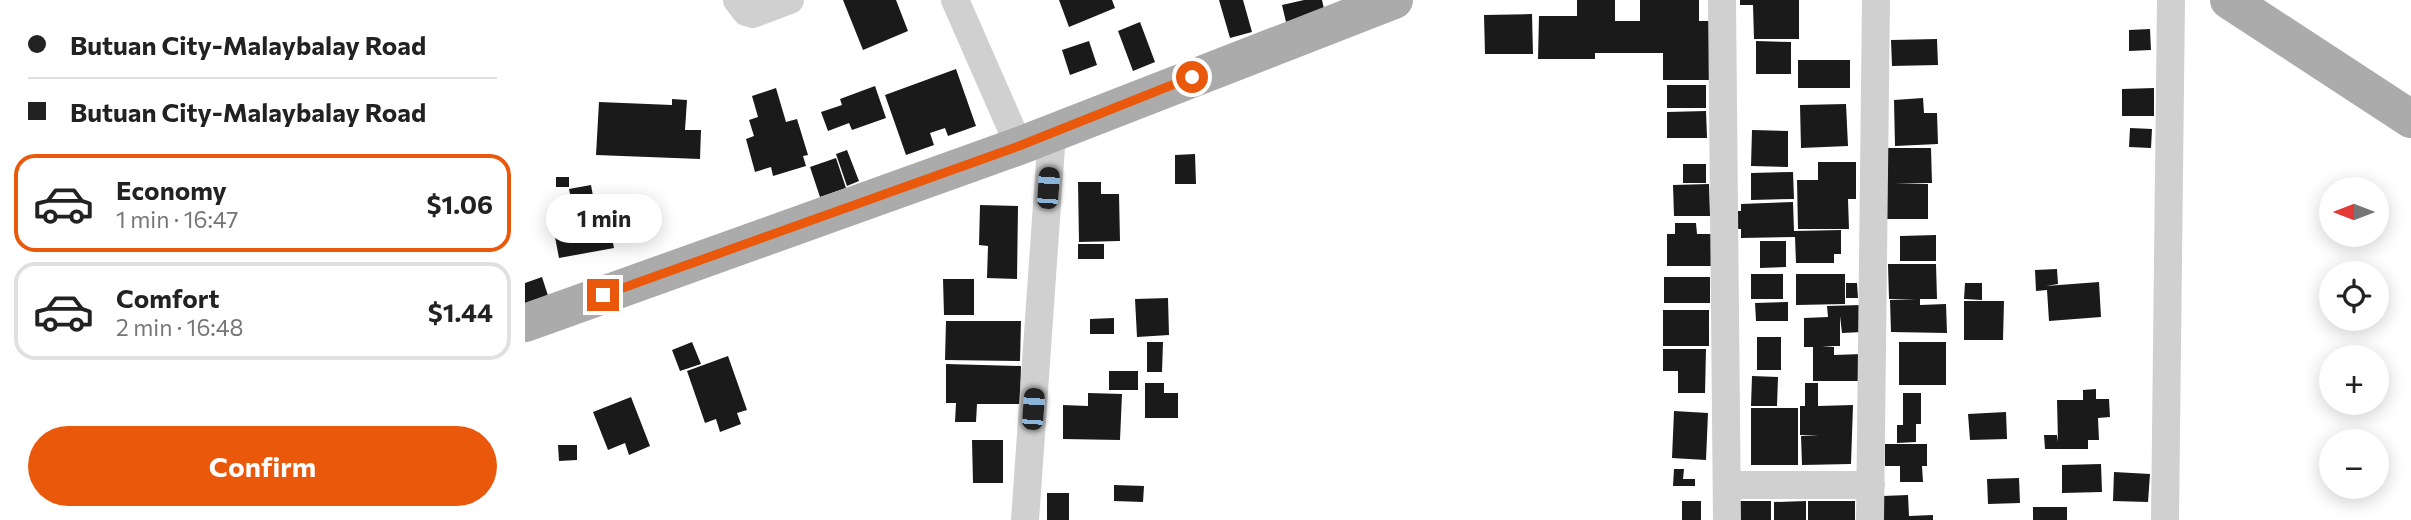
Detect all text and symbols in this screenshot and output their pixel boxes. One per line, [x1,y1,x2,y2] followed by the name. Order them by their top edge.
[70,29,426,60] text: Butuan City-Malaybalay Road
[1176,61,1208,93] route start
[70,96,426,127] text: Butuan City-Malaybalay Road
[1037,166,1060,210] car
[32,172,95,235] icon: car
[116,174,227,205] text: Economy
[2319,177,2389,247] north arrow
[2319,177,2389,499] map controls
[426,188,493,219] text: $1.06
[545,194,661,243] callout: 1 min
[577,204,631,232] text: 1 min
[116,205,238,233] text: 1 min · 16:47
[2319,261,2389,331] button: locate
[587,279,619,311] route end
[32,280,95,343] icon: car
[116,282,219,313] text: Comfort
[428,296,493,327] text: $1.44
[116,313,244,341] text: 2 min · 16:48
[2319,345,2389,415] button: +
[1022,387,1045,431] car
[28,426,497,506] button: Confirm
[2319,429,2389,499] button: −

